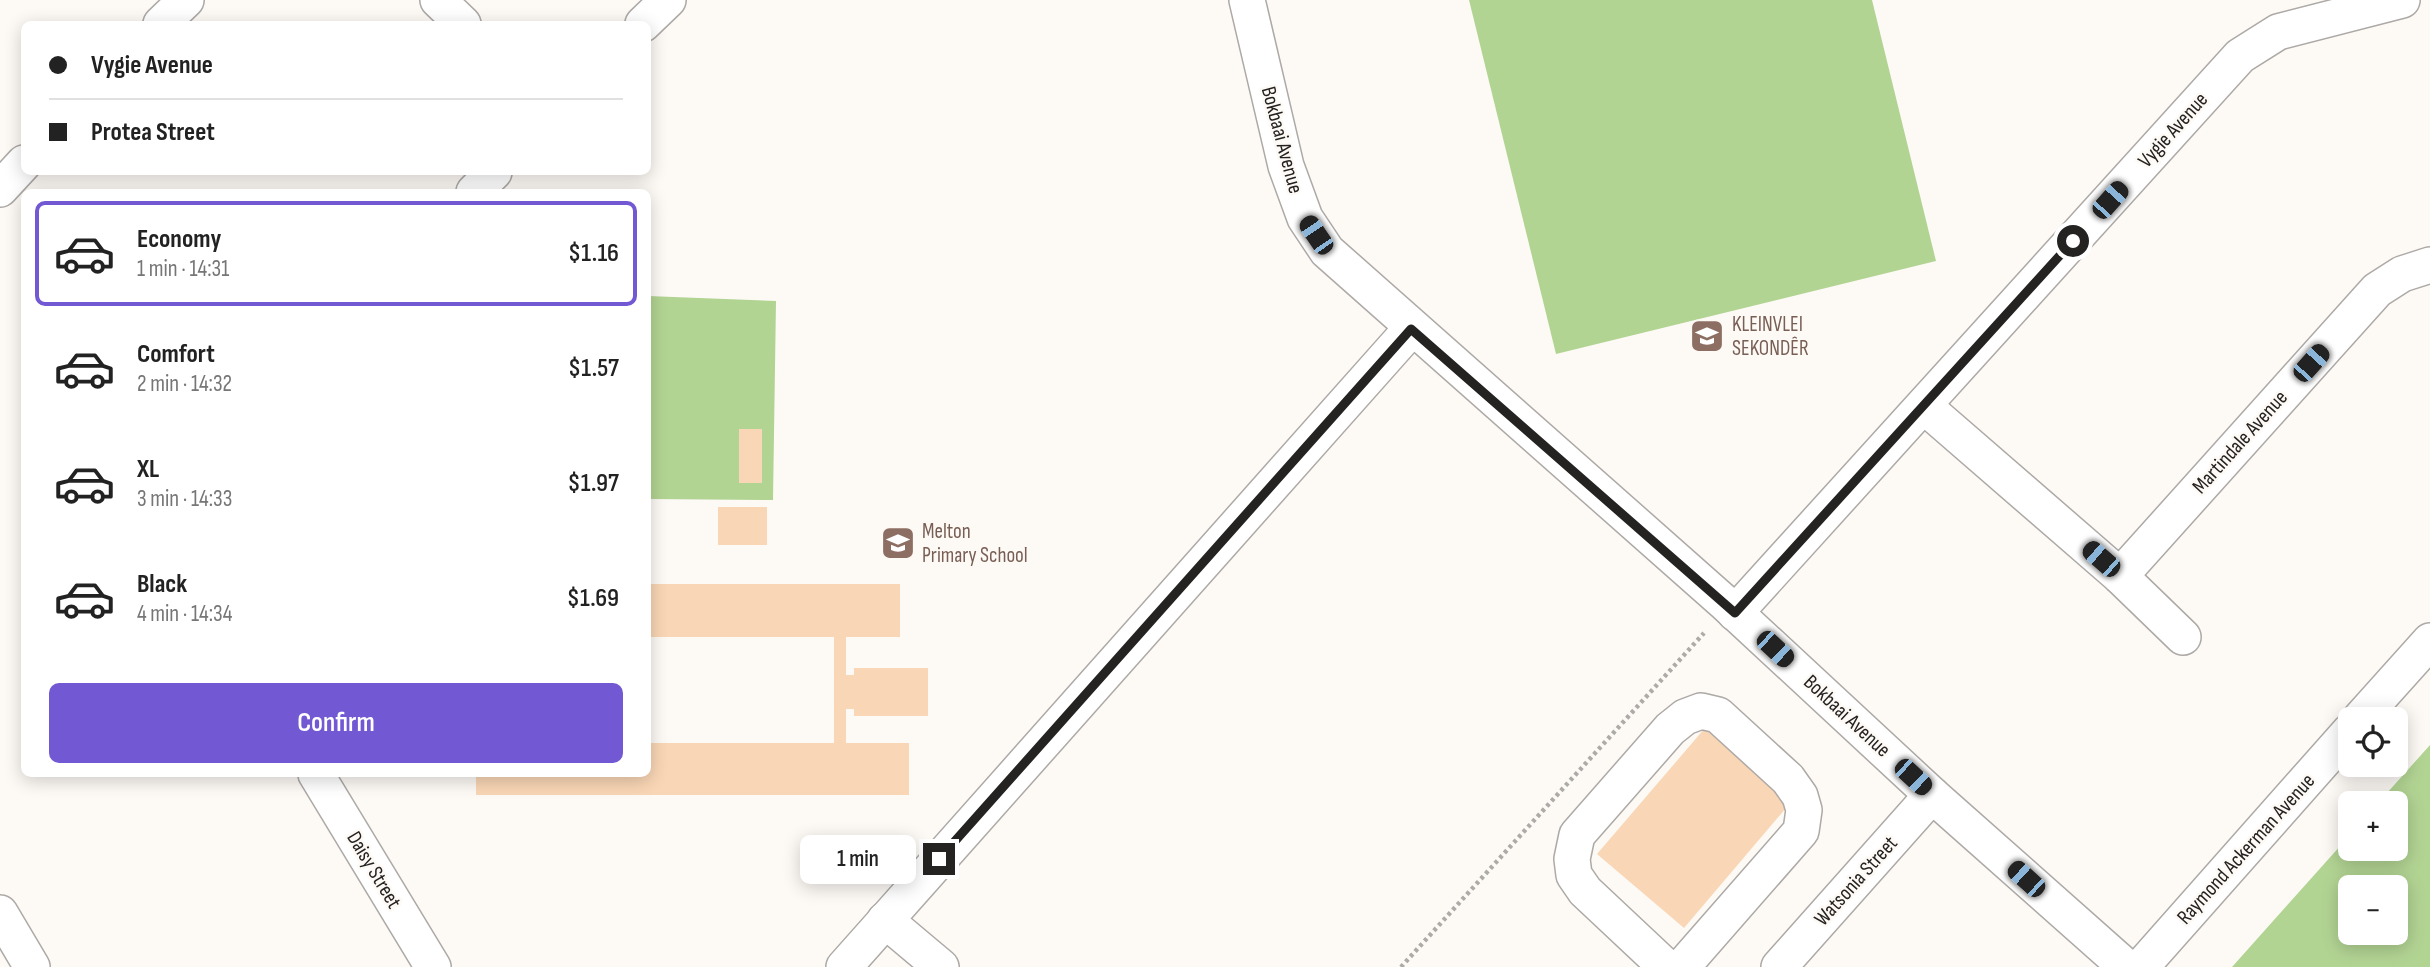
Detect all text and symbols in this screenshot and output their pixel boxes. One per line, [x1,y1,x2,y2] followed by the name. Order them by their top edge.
[91,50,213,81] text: Vygie Avenue
[1256,84,1308,196] street label: Bokbaai Avenue
[2133,87,2213,173] street label: Vygie Avenue
[91,117,215,148] text: Protea Street
[2089,177,2132,223] car
[1296,212,1337,258] car
[53,222,116,285] icon: car
[137,224,221,255] text: Economy
[2057,225,2089,257] route start
[568,238,619,269] text: $1.16
[137,255,229,283] text: 1 min · 14:31
[1732,312,1809,361] place label: KLEINVLEI SEKONDÊR
[1688,317,1726,355] school or university icon: KLEINVLEI SEKONDÊR
[53,337,116,400] icon: car
[137,339,215,370] text: Comfort
[2290,340,2333,386] car
[568,353,619,384] text: $1.57
[137,370,232,398] text: 2 min · 14:32
[2187,385,2293,499] street label: Martindale Avenue
[53,452,116,515] icon: car
[137,454,159,485] text: XL
[567,468,619,499] text: $1.97
[137,485,232,513] text: 3 min · 14:33
[922,519,1028,568] place label: Melton Primary School
[879,524,917,562] school or university icon: Melton Primary School
[2079,537,2124,581] car
[53,567,116,630] icon: car
[137,569,187,600] text: Black
[567,583,619,614] text: $1.69
[137,600,232,628] text: 4 min · 14:34
[1753,627,1798,671] car
[1798,670,1896,762] street label: Bokbaai Avenue
[49,683,623,763] button: Confirm
[2338,707,2408,945] map controls
[2338,707,2408,777] button: locate
[1891,755,1936,799] car
[2172,769,2320,929] street label: Raymond Ackerman Avenue
[2338,791,2408,861] button: +
[341,827,407,913] street label: Daisy Street
[1809,831,1903,931] street label: Watsonia Street
[799,834,914,884] callout: 1 min
[923,843,955,875] route end
[837,845,879,873] text: 1 min
[2004,857,2049,901] car
[2338,875,2408,945] button: −

